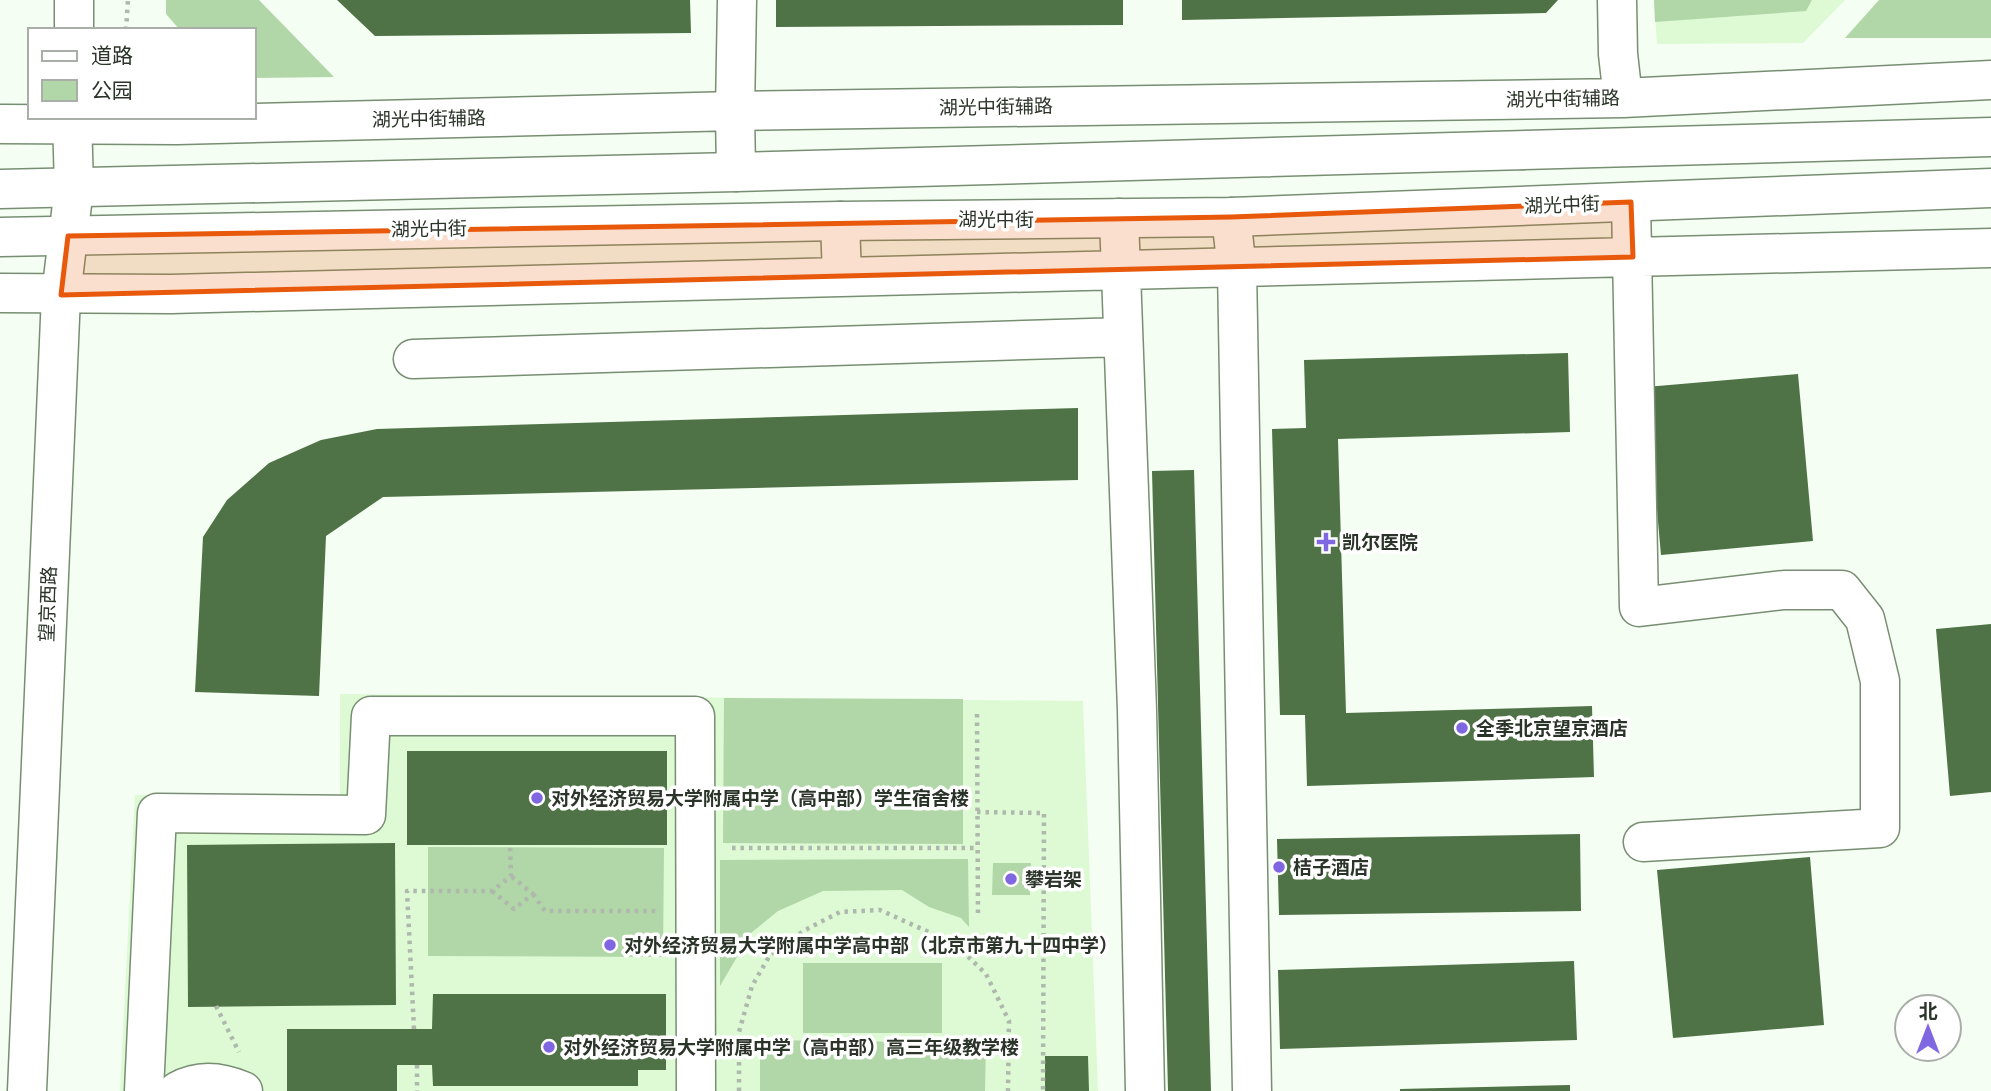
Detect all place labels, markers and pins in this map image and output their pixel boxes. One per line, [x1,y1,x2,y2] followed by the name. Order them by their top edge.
[1342,530,1418,555] place label: 凯尔医院
[1316,532,1336,552] marker: 凯尔医院
[1476,716,1628,741] place label: 全季北京望京酒店
[1454,720,1470,736] marker: 全季北京望京酒店
[551,786,969,811] place label: 对外经济贸易大学附属中学（高中部）学生宿舍楼
[529,790,545,806] marker: 对外经济贸易大学附属中学（高中部）学生宿舍楼
[1293,855,1369,880] place label: 桔子酒店
[1271,859,1287,875] marker: 桔子酒店
[1025,867,1082,892] place label: 攀岩架
[1003,871,1019,887] marker: 攀岩架
[624,933,1118,958] place label: 对外经济贸易大学附属中学高中部（北京市第九十四中学）
[602,937,618,953] marker: 对外经济贸易大学附属中学高中部（北京市第九十四中学）
[563,1035,1019,1060] place label: 对外经济贸易大学附属中学（高中部）高三年级教学楼
[541,1039,557,1055] marker: 对外经济贸易大学附属中学（高中部）高三年级教学楼

